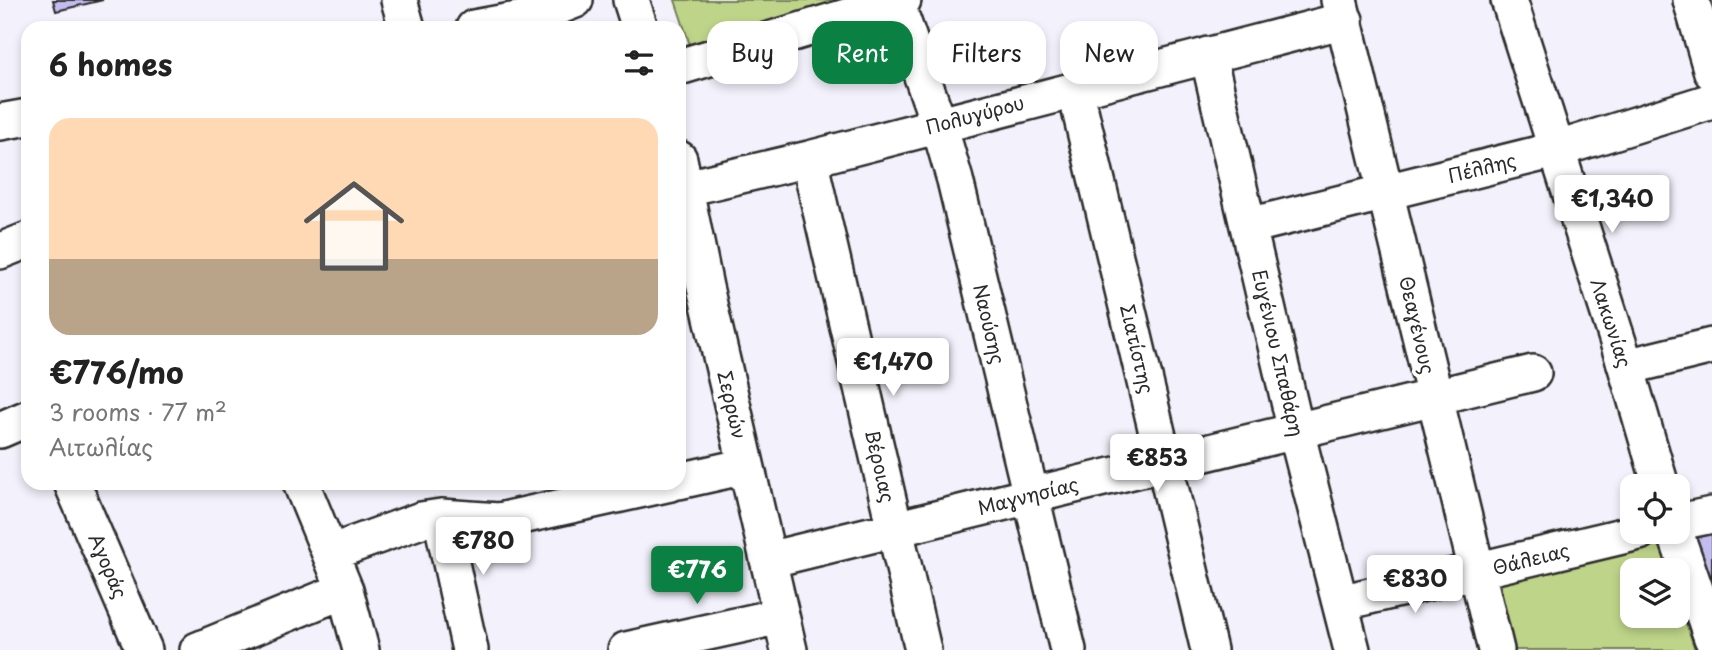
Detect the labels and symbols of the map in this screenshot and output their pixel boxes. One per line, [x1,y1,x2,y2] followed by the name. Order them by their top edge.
[922,87,1027,141] street label: Πολυγύρου
[1445,145,1519,189] street label: Πέλλης
[1555,176,1669,235] pin: €1,340
[1246,267,1312,439] street label: Ευγένιου Σπαθάρη
[1393,273,1443,377] street label: Θεαγένους
[1584,274,1640,371] street label: Λακωνίας
[967,281,1013,367] street label: Ναούσης
[1114,301,1162,396] street label: Σιατίστης
[836,338,950,398] pin: €1,470
[711,368,754,442] street label: Σερρών
[859,426,903,505] street label: Βέροιας
[1116,434,1198,494] pin: €853
[974,469,1081,521] street label: Μαγνησίας
[442,518,524,577] pin: €780
[83,529,135,603] street label: Αγοράς
[1489,535,1572,581] street label: Θάλειας
[656,546,738,606] pin: €776
[1374,556,1456,615] pin: €830

